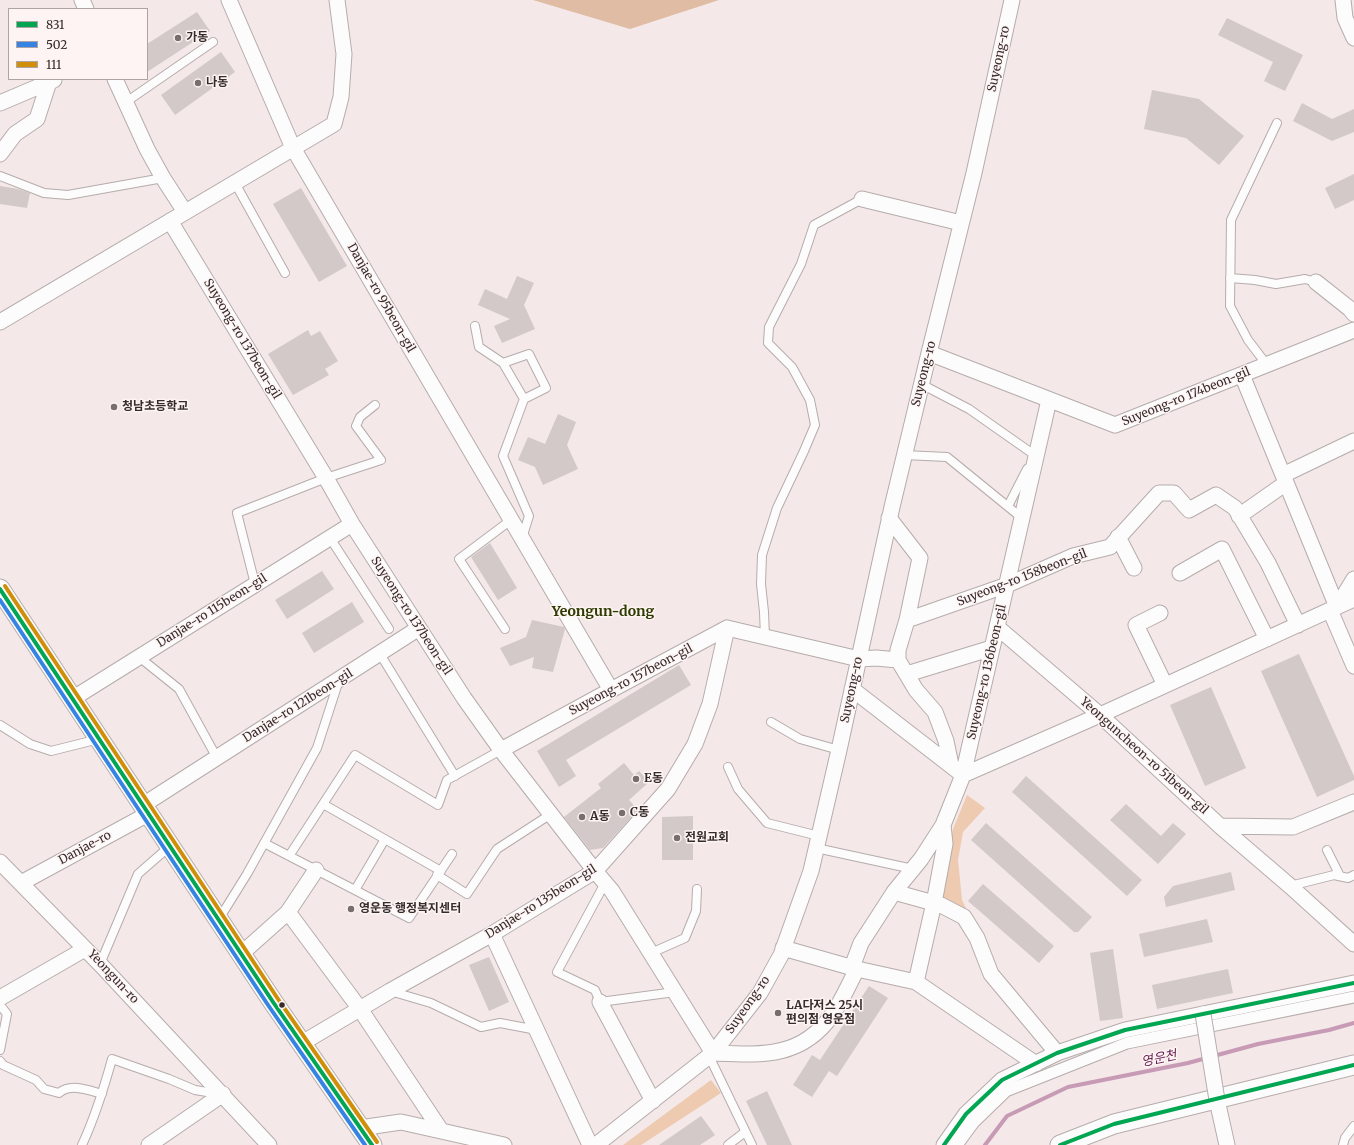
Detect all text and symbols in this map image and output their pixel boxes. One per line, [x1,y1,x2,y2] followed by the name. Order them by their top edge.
[8,8,148,80] legend
[46,17,65,32] text: 831
[985,25,1013,93] street label: Suyeong-ro
[186,31,208,45] place label: 가동
[173,33,183,43] marker: 가동
[46,37,67,52] text: 502
[46,57,62,72] text: 111
[206,76,228,90] place label: 나동
[193,78,203,88] marker: 나동
[344,241,418,355] street label: Danjae-ro 95beon-gil
[200,276,284,402] street label: Suyeong-ro 137beon-gil
[909,340,939,408] street label: Suyeong-ro
[1120,365,1252,429] street label: Suyeong-ro 174beon-gil
[122,400,188,414] place label: 청남초등학교
[109,402,119,412] marker: 청남초등학교
[955,546,1089,610] street label: Suyeong-ro 158beon-gil
[367,554,455,678] street label: Suyeong-ro 137beon-gil
[154,571,270,651] street label: Danjae-ro 115beon-gil
[964,603,1010,741] street label: Suyeong-ro 136beon-gil
[552,604,654,620] district label: Yeongun-dong
[567,641,695,719] street label: Suyeong-ro 157beon-gil
[838,656,866,724] street label: Suyeong-ro
[240,666,356,746] street label: Danjae-ro 121beon-gil
[1077,695,1211,817] street label: Yeonguncheon-ro 51beon-gil
[644,772,663,786] place label: E동
[631,774,641,784] marker: E동
[630,806,649,820] place label: C동
[617,808,627,818] marker: C동
[590,810,610,824] place label: A동
[577,812,587,822] marker: A동
[56,828,114,868] street label: Danjae-ro
[685,831,729,845] place label: 전원교회
[672,833,682,843] marker: 전원교회
[483,862,599,942] street label: Danjae-ro 135beon-gil
[359,902,461,916] place label: 영운동 행정복지센터
[346,904,356,914] marker: 영운동 행정복지센터
[85,947,141,1007] street label: Yeongun-ro
[723,973,773,1037] street label: Suyeong-ro
[786,999,863,1027] place label: LA다저스 25시 편의점 영운점
[277,1000,287,1010] unlabelled marker
[773,1008,783,1018] marker: LA다저스 25시 편의점 영운점
[1140,1048,1178,1070] water label: 영운천

